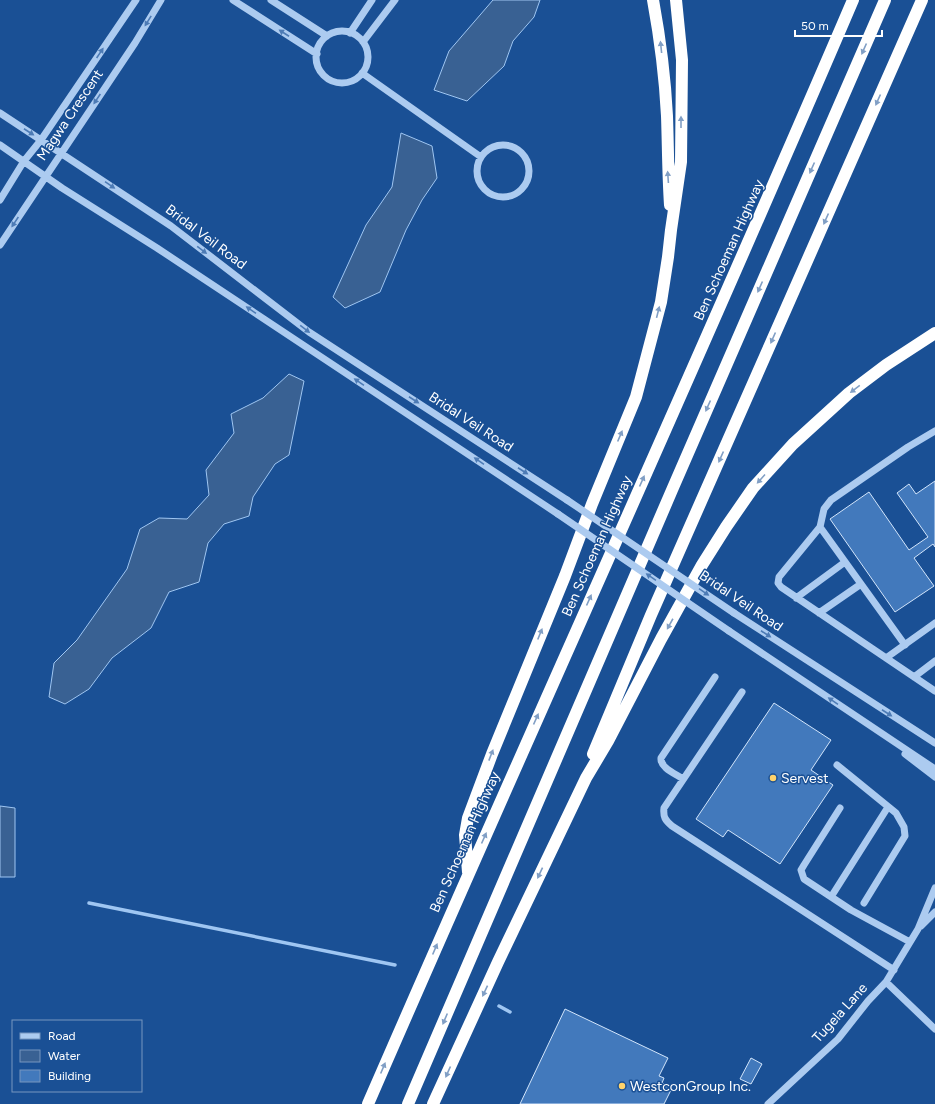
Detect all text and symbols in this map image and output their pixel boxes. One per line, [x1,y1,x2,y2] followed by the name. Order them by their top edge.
[795,12,882,38] scale bar
[144,16,152,27] one-way arrow
[801,19,829,33] text: 50 m
[279,29,289,37] one-way arrow
[657,41,664,53] one-way arrow
[861,43,867,54] one-way arrow
[96,48,104,58] one-way arrow
[33,66,107,164] street label: Magwa Crescent
[93,93,101,104] one-way arrow
[875,94,881,105] one-way arrow
[678,115,684,128] one-way arrow
[24,128,34,136] one-way arrow
[809,162,815,173] one-way arrow
[664,171,671,183] one-way arrow
[690,176,768,323] street label: Ben Schoeman Highway
[105,181,115,189] one-way arrow
[162,201,250,273] street label: Bridal Veil Road
[822,213,828,225] one-way arrow
[12,216,19,228] one-way arrow
[196,246,207,255] one-way arrow
[757,281,763,293] one-way arrow
[246,306,256,314] one-way arrow
[656,306,662,318] one-way arrow
[300,325,310,333] one-way arrow
[770,332,776,343] one-way arrow
[354,378,364,386] one-way arrow
[849,384,860,393] one-way arrow
[426,388,516,456] street label: Bridal Veil Road
[409,396,419,404] one-way arrow
[705,401,711,413] one-way arrow
[617,430,623,441] one-way arrow
[718,451,724,462] one-way arrow
[473,458,485,465] one-way arrow
[518,467,528,475] one-way arrow
[558,472,636,619] street label: Ben Schoeman Highway
[757,474,766,484] one-way arrow
[639,476,645,487] one-way arrow
[696,567,786,635] street label: Bridal Veil Road
[646,573,656,581] one-way arrow
[698,589,710,596] one-way arrow
[586,595,592,606] one-way arrow
[666,618,673,630] one-way arrow
[538,628,544,640] one-way arrow
[761,630,772,638] one-way arrow
[828,697,838,705] one-way arrow
[881,709,893,716] one-way arrow
[534,712,540,724] one-way arrow
[489,748,495,760] one-way arrow
[426,768,504,915] street label: Ben Schoeman Highway
[781,770,829,787] place label: Servest
[768,773,778,783] marker: Servest
[481,831,487,843] one-way arrow
[537,868,543,879] one-way arrow
[432,943,438,955] one-way arrow
[809,979,871,1046] street label: Tugela Lane
[482,985,488,997] one-way arrow
[442,1014,448,1025] one-way arrow
[12,1020,142,1092] legend
[48,1029,76,1043] text: Road
[48,1049,80,1063] text: Water
[380,1063,386,1074] one-way arrow
[445,1066,451,1077] one-way arrow
[48,1069,91,1083] text: Building
[630,1078,751,1095] place label: WestconGroup Inc.
[617,1081,627,1091] marker: WestconGroup Inc.

